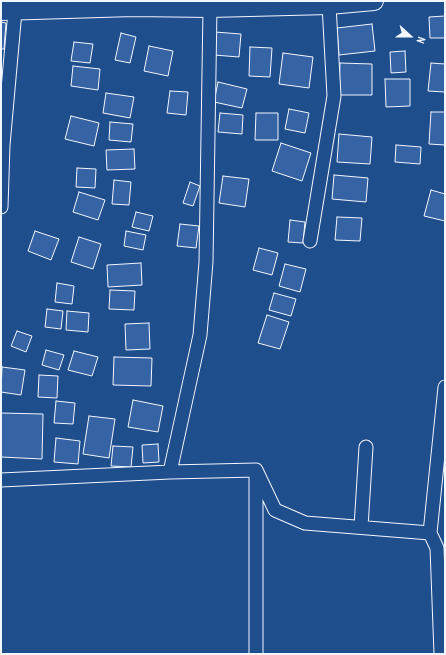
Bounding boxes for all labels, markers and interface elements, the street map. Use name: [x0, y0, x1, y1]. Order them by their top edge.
north arrow: [390, 16, 430, 56]
text: N: [414, 35, 429, 46]

